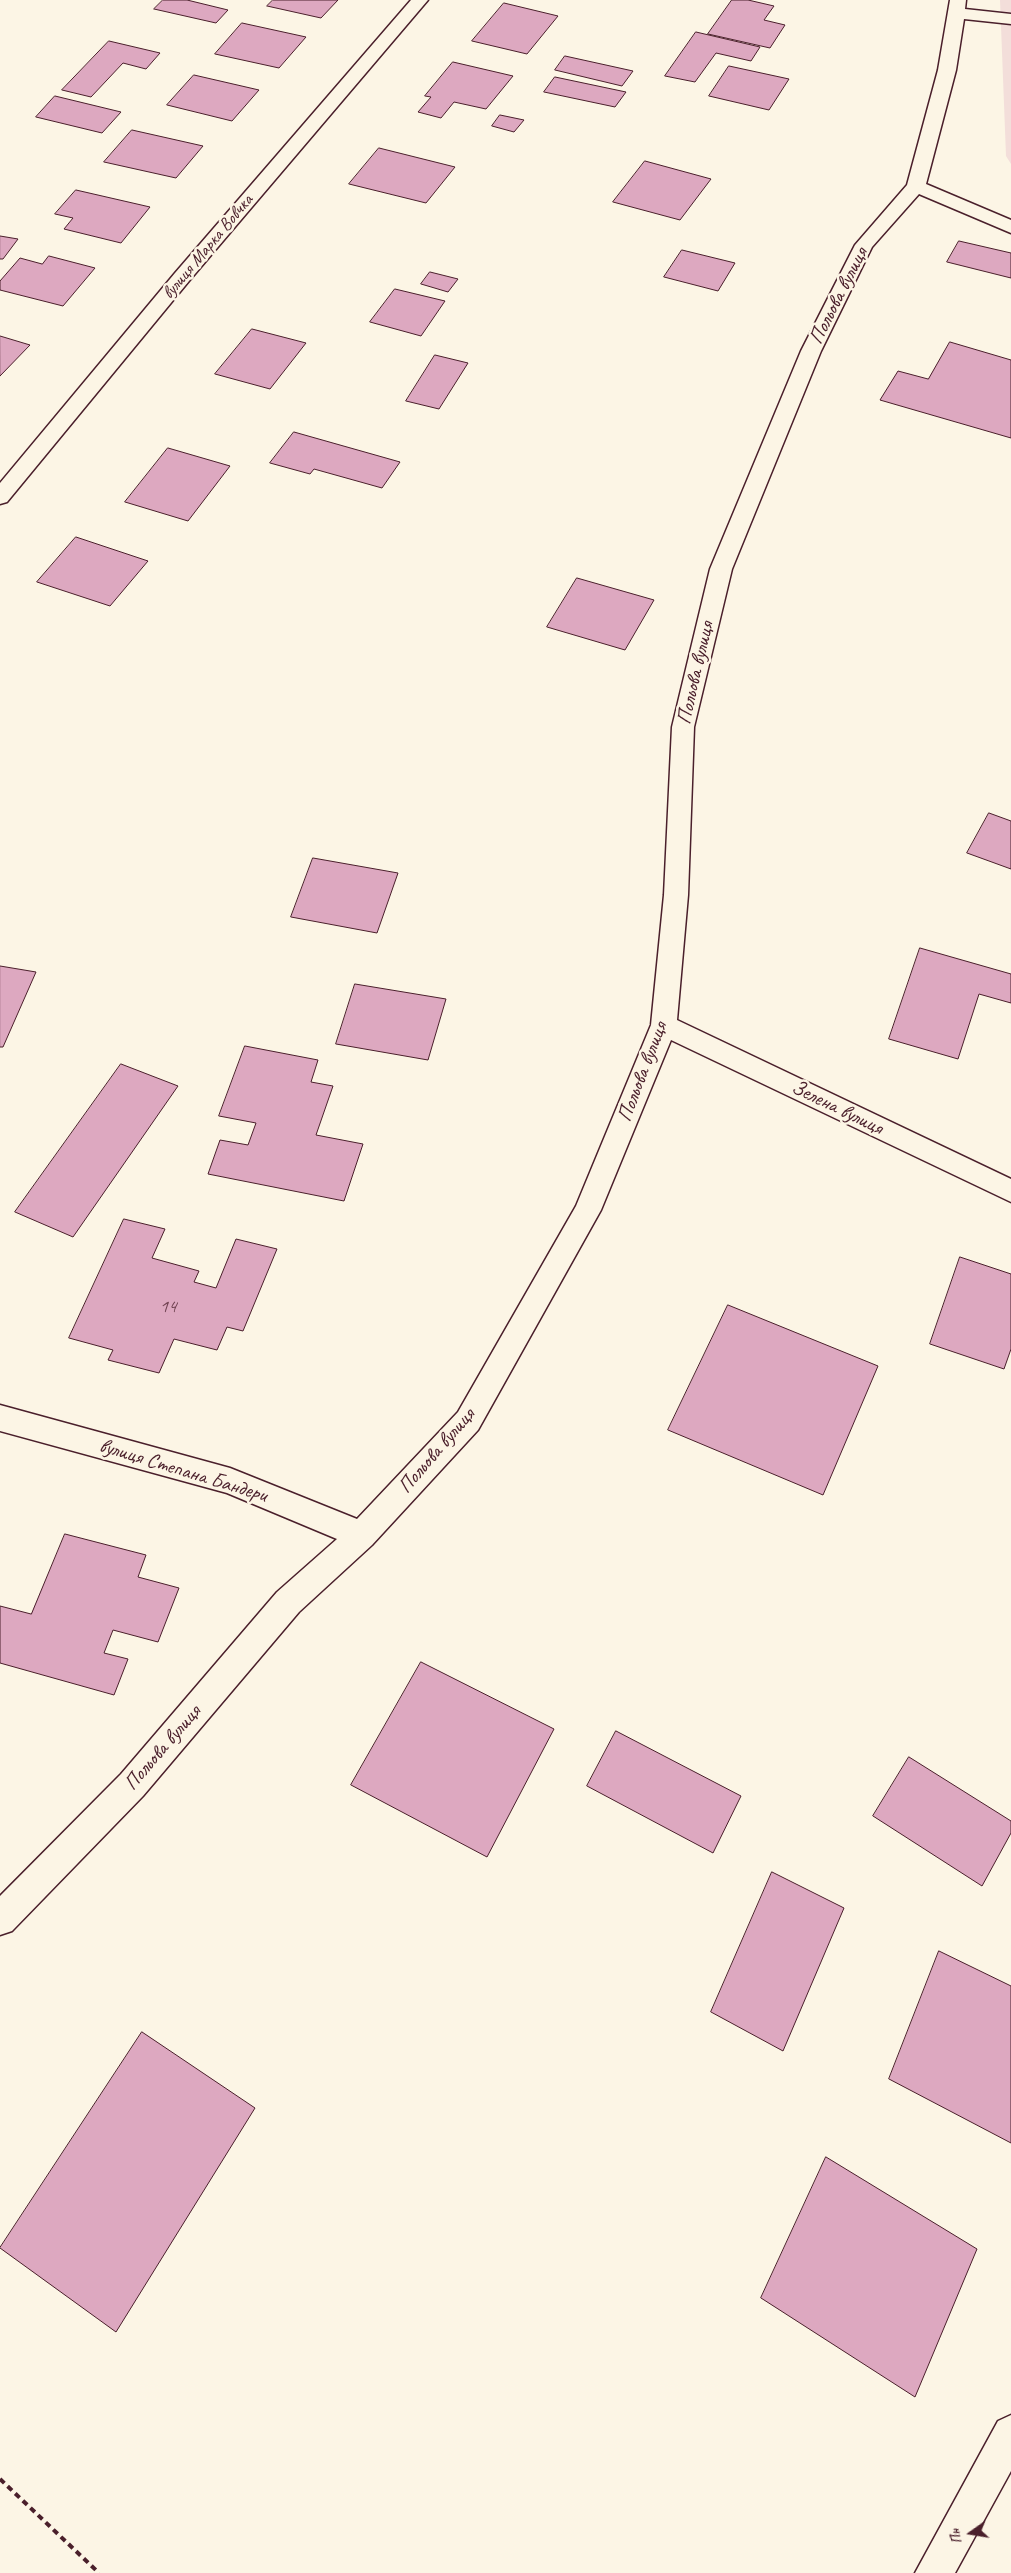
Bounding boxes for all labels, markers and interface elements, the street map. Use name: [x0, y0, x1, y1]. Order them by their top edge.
street label: вулиця Марка Вовчка: [158, 190, 258, 304]
street label: Польова вулиця: [804, 244, 874, 348]
street label: Польова вулиця: [672, 619, 720, 727]
street label: Польова вулиця: [612, 1019, 674, 1125]
street label: Зелена вулиця: [787, 1075, 887, 1141]
house number: 14: [159, 1296, 177, 1318]
street label: Польова вулиця: [393, 1403, 481, 1499]
street label: вулиця Степана Бандери: [96, 1433, 270, 1509]
street label: Польова вулиця: [119, 1700, 207, 1796]
north arrow: [946, 2508, 996, 2558]
text: Пн: [946, 2527, 966, 2546]

